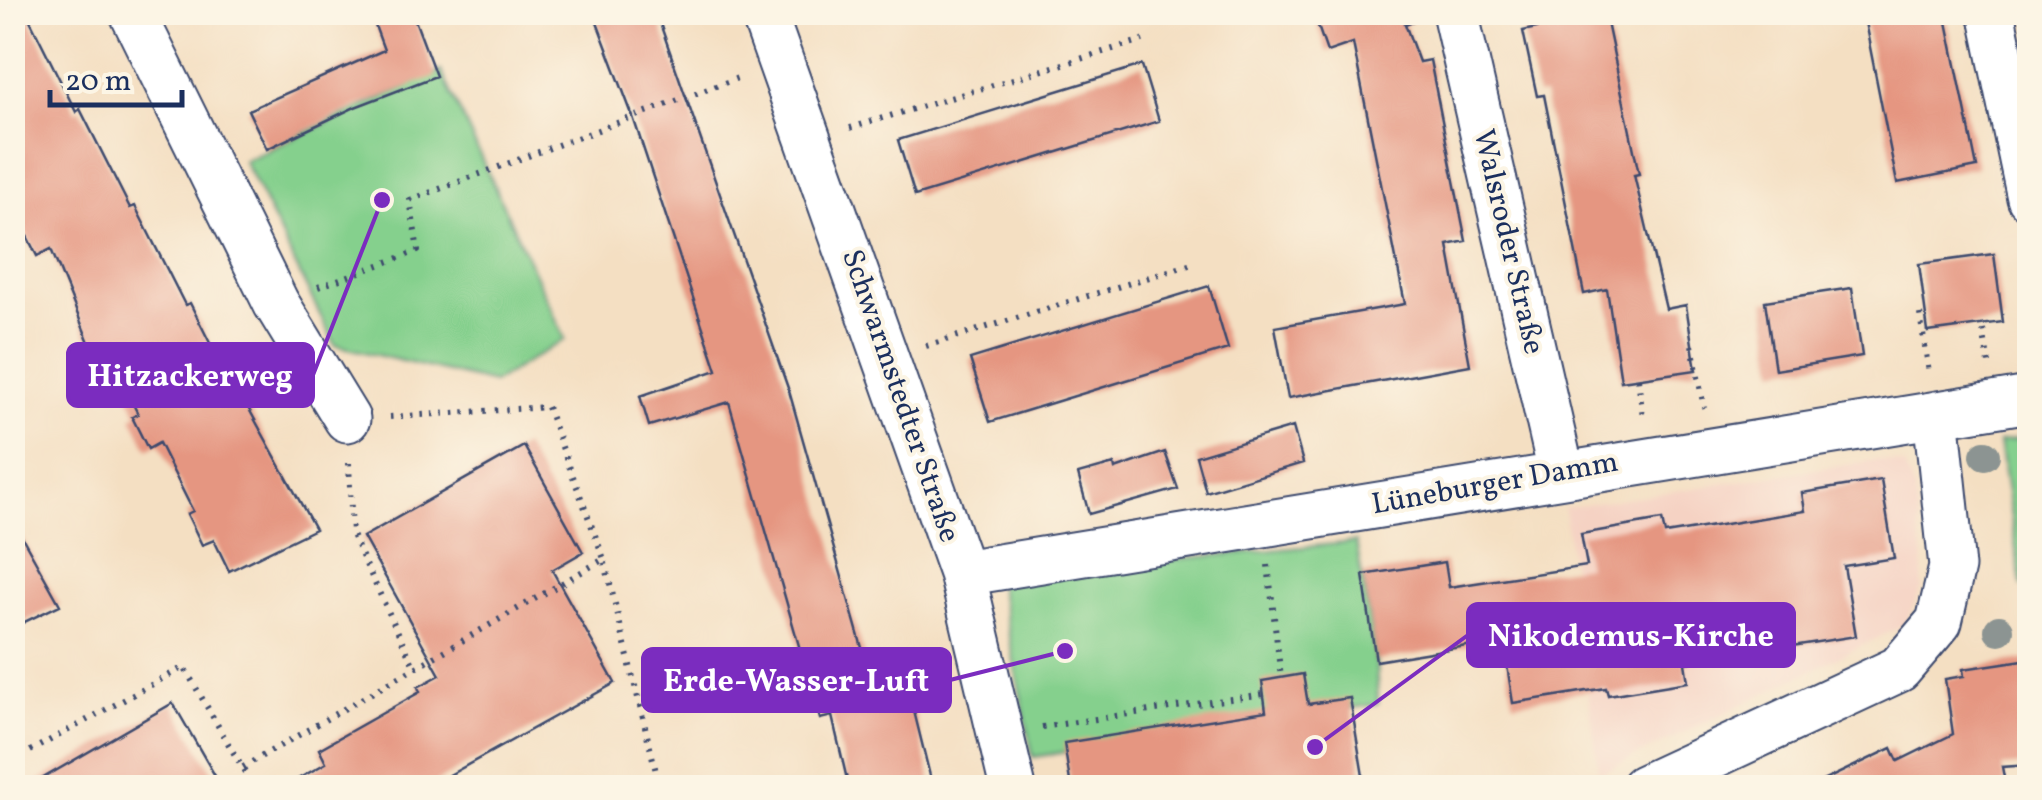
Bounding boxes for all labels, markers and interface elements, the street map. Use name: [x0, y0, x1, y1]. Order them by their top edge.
scale bar: [50, 45, 182, 107]
text: 20 m: [65, 61, 131, 103]
street label: Walsroder Straße: [1462, 125, 1554, 359]
street label: Schwarmstedter Straße: [830, 244, 970, 548]
callout: Hitzackerweg: [68, 344, 313, 406]
text: Hitzackerweg: [87, 356, 293, 400]
street label: Lüneburger Damm: [1368, 442, 1622, 526]
callout: Nikodemus-Kirche: [1468, 604, 1794, 666]
text: Nikodemus-Kirche: [1488, 616, 1774, 660]
callout: Erde-Wasser-Luft: [643, 649, 950, 711]
text: Erde-Wasser-Luft: [663, 661, 929, 705]

